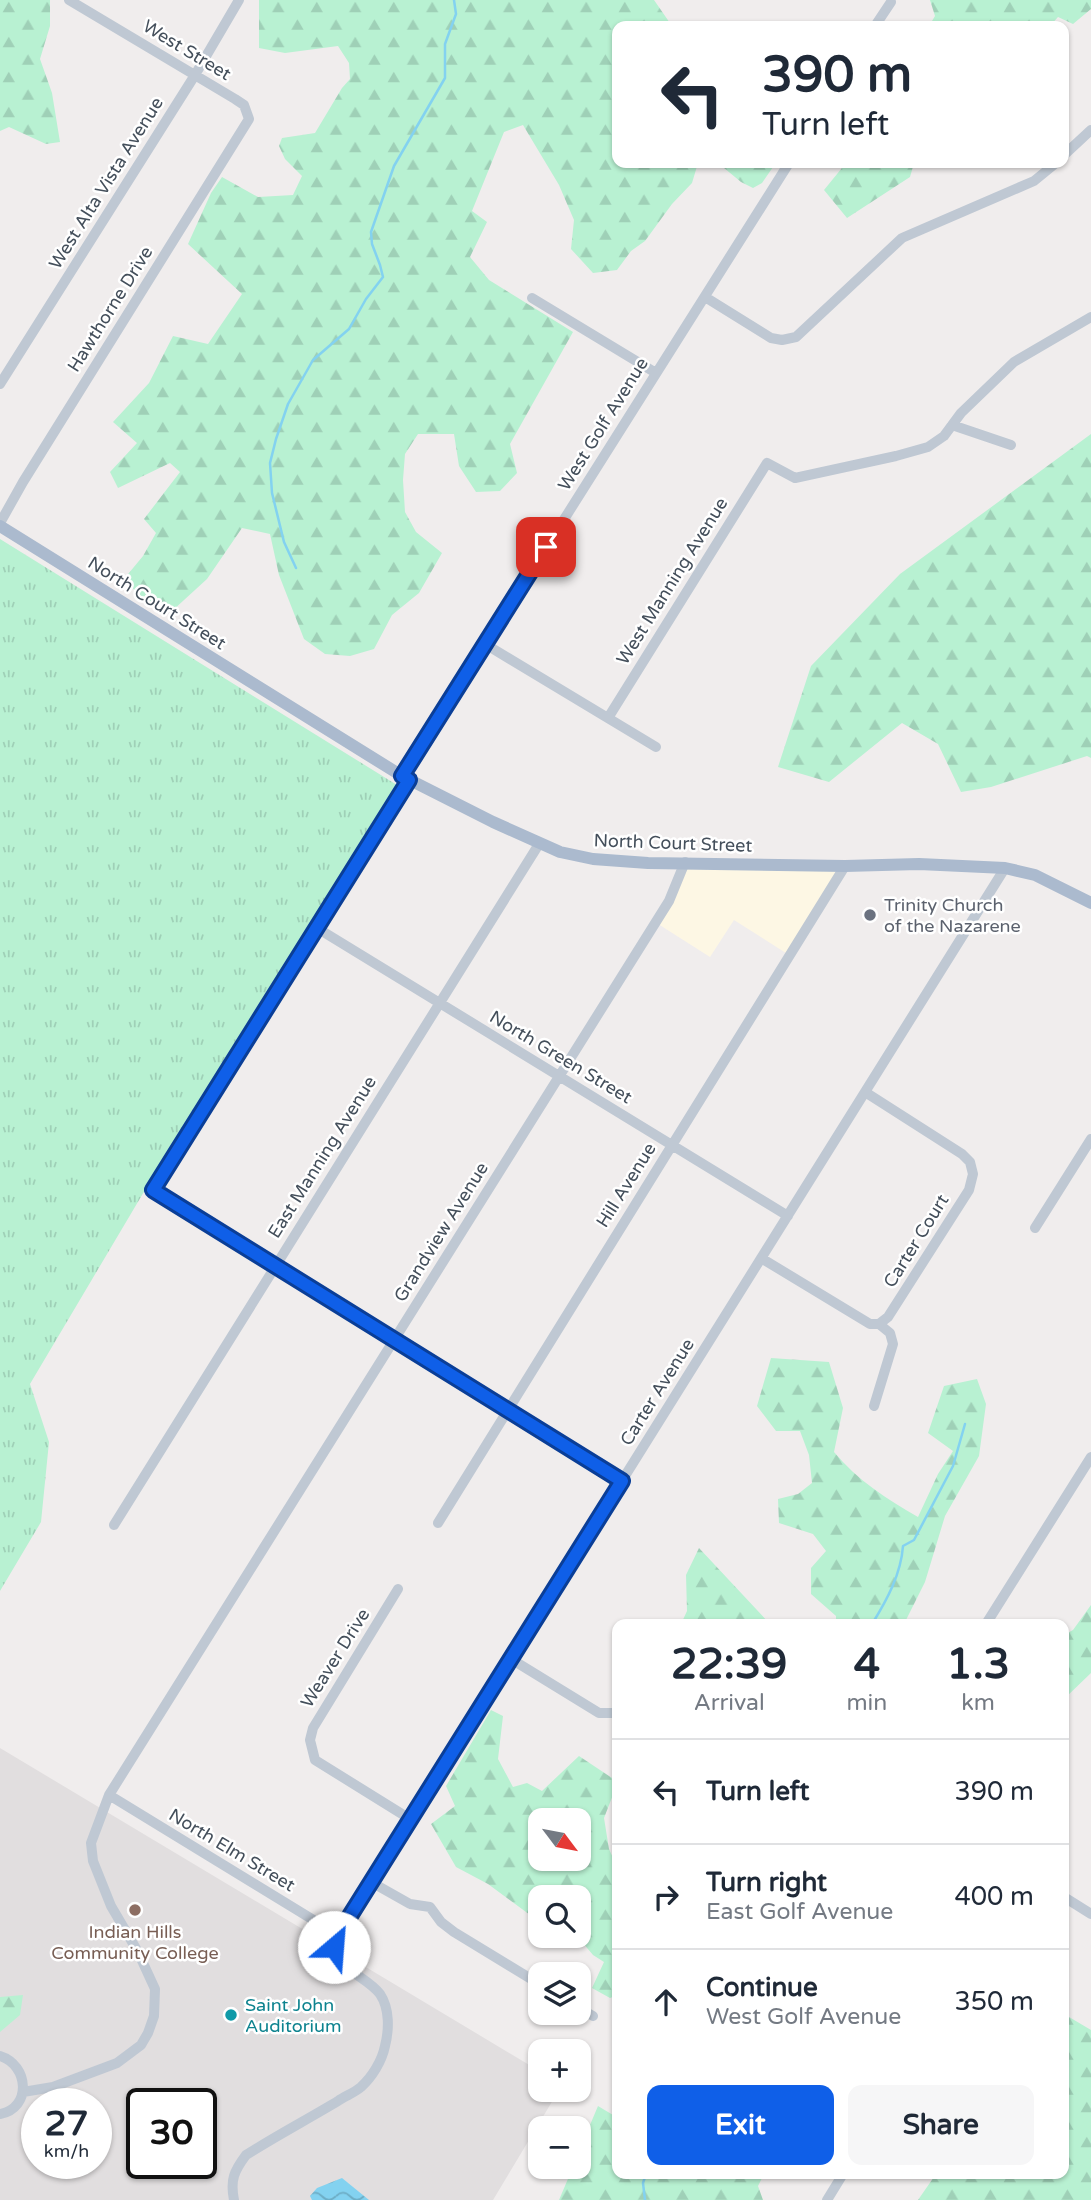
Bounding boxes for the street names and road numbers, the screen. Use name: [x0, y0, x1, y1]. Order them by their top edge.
street label: West Street: [139, 15, 235, 85]
street label: West Alta Vista Avenue: [44, 93, 168, 273]
street label: Hawthorne Drive: [63, 242, 157, 376]
street label: West Golf Avenue: [553, 353, 653, 495]
street label: West Manning Avenue: [612, 493, 732, 669]
street label: North Court Street: [84, 552, 230, 654]
street label: North Court Street: [593, 829, 753, 857]
street label: North Green Street: [486, 1006, 636, 1108]
street label: East Manning Avenue: [263, 1072, 381, 1242]
street label: Hill Avenue: [591, 1138, 661, 1232]
street label: Grandview Avenue: [389, 1158, 493, 1306]
street label: Carter Court: [879, 1190, 953, 1292]
street label: Carter Avenue: [615, 1334, 699, 1450]
street label: Weaver Drive: [296, 1604, 374, 1712]
street label: North Elm Street: [165, 1804, 299, 1896]

